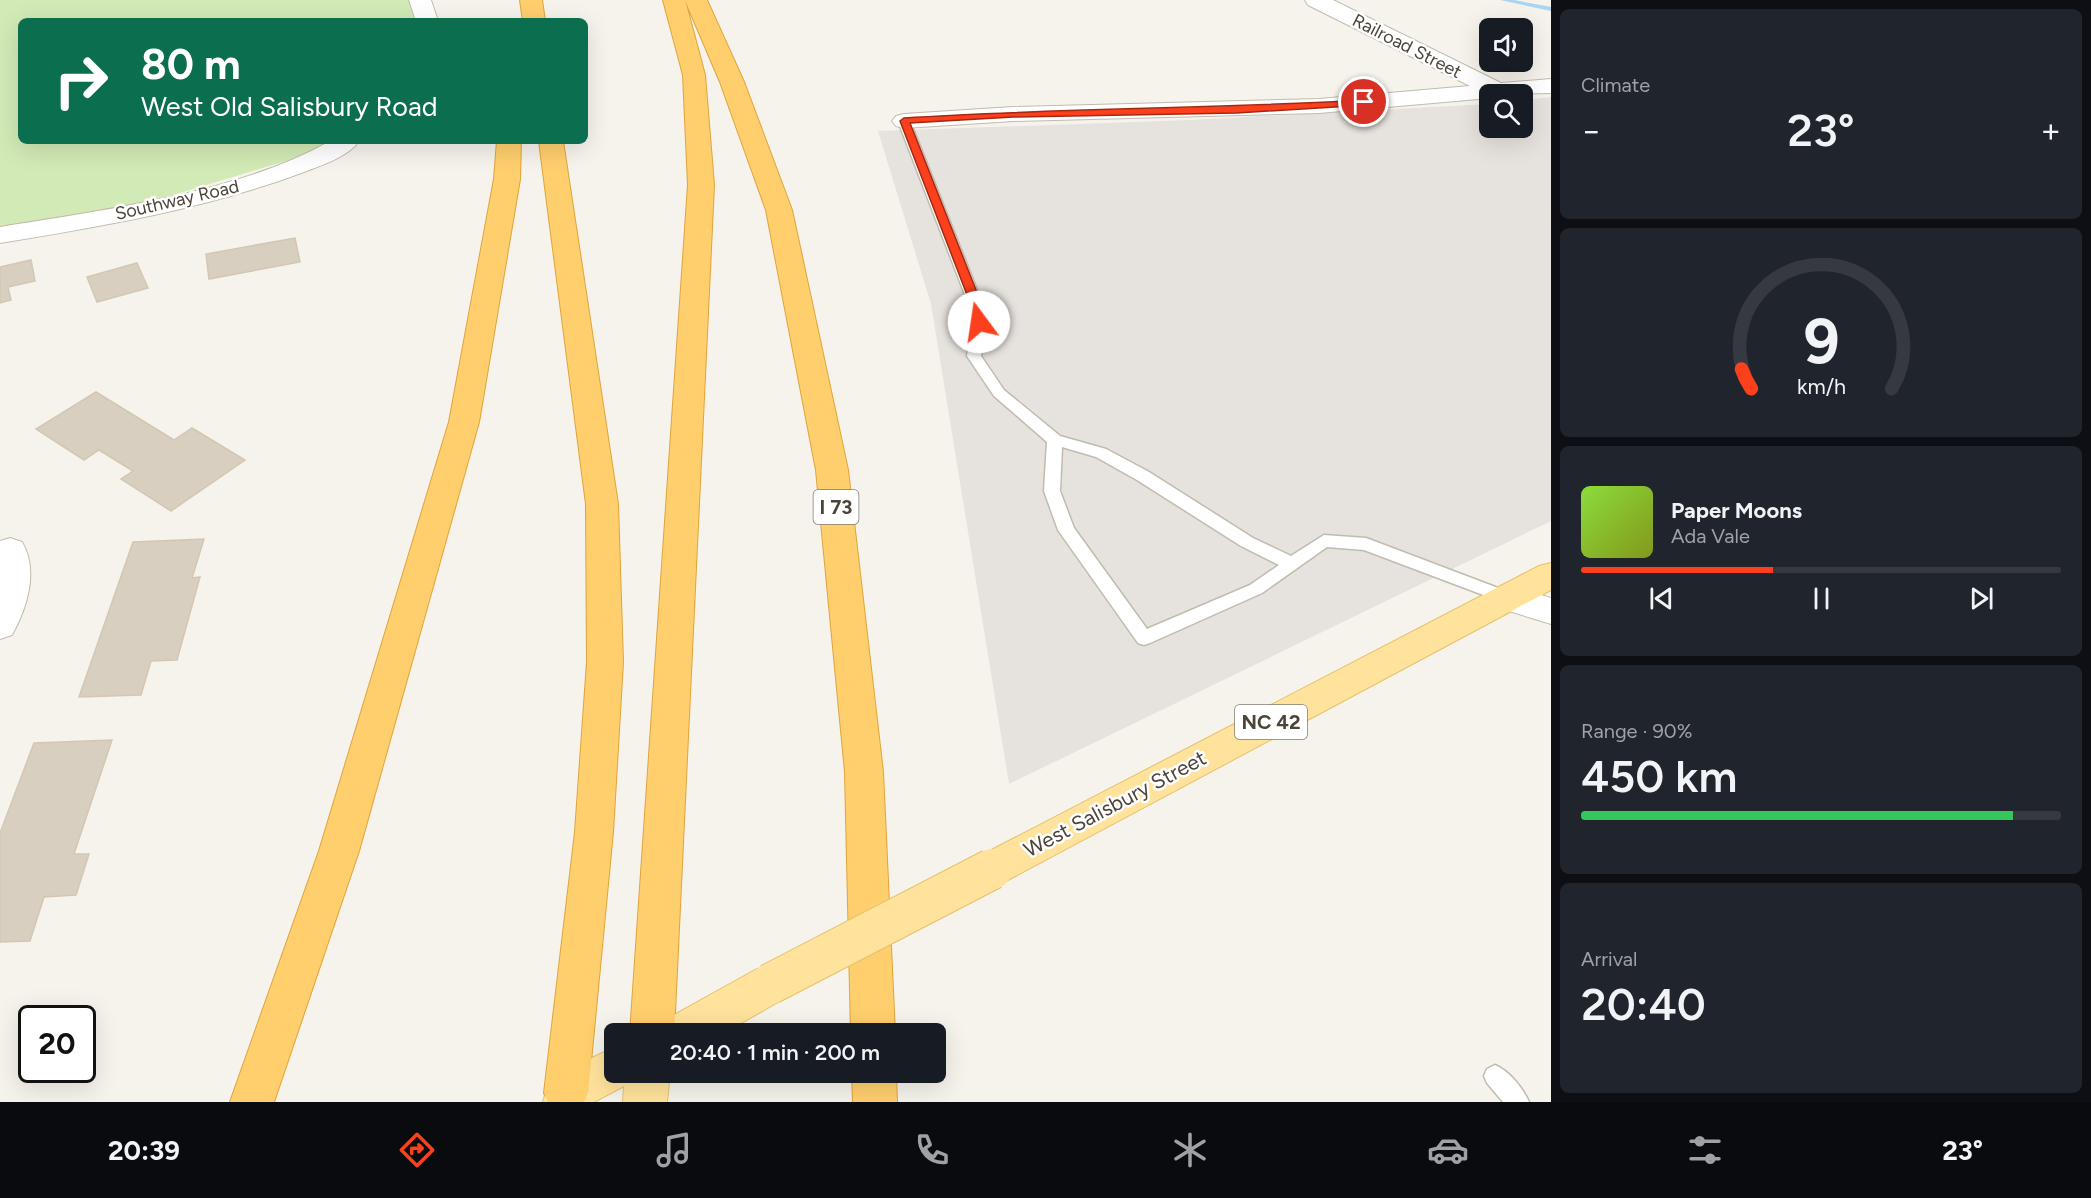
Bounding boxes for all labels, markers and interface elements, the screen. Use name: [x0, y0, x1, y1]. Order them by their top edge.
street label: Railroad Street: [1349, 9, 1465, 83]
map controls: [1479, 18, 1533, 138]
button: sound: [1479, 18, 1533, 72]
text: 80 m: [141, 39, 241, 90]
icon: right: [42, 42, 120, 120]
text: Climate: [1581, 73, 1650, 97]
pin: [1338, 76, 1389, 127]
button: search: [1479, 84, 1533, 138]
icon: arrive: [1347, 85, 1380, 118]
text: West Old Salisbury Road: [141, 90, 438, 123]
text: 23°: [1787, 103, 1855, 157]
text: −: [1581, 111, 1602, 150]
text: +: [2040, 111, 2061, 150]
street label: Southway Road: [113, 175, 241, 225]
position arrow: [947, 290, 1011, 354]
text: 9: [1803, 305, 1839, 380]
text: km/h: [1797, 375, 1845, 400]
road number: I 73: [814, 490, 858, 524]
text: Paper Moons: [1671, 497, 1802, 524]
text: Ada Vale: [1671, 524, 1750, 548]
icon: previous: [1645, 582, 1678, 615]
icon: pause: [1805, 582, 1838, 615]
icon: next: [1965, 582, 1998, 615]
road number: NC 42: [1235, 705, 1307, 739]
text: Range · 90%: [1581, 719, 1692, 743]
street label: West Salisbury Street: [1019, 745, 1210, 862]
text: 450 km: [1581, 749, 1737, 803]
text: Arrival: [1581, 947, 1637, 971]
text: 20:40: [1581, 977, 1706, 1031]
speed limit sign: 20: [18, 1005, 96, 1083]
text: 20:40 · 1 min · 200 m: [670, 1039, 880, 1066]
icon: directions: [396, 1129, 438, 1171]
icon: music: [653, 1129, 695, 1171]
icon: phone: [911, 1129, 953, 1171]
icon: climate: [1169, 1129, 1211, 1171]
icon: car: [1427, 1129, 1469, 1171]
icon: filters: [1684, 1129, 1726, 1171]
text: 20:39: [108, 1134, 180, 1167]
text: 23°: [1942, 1134, 1983, 1167]

